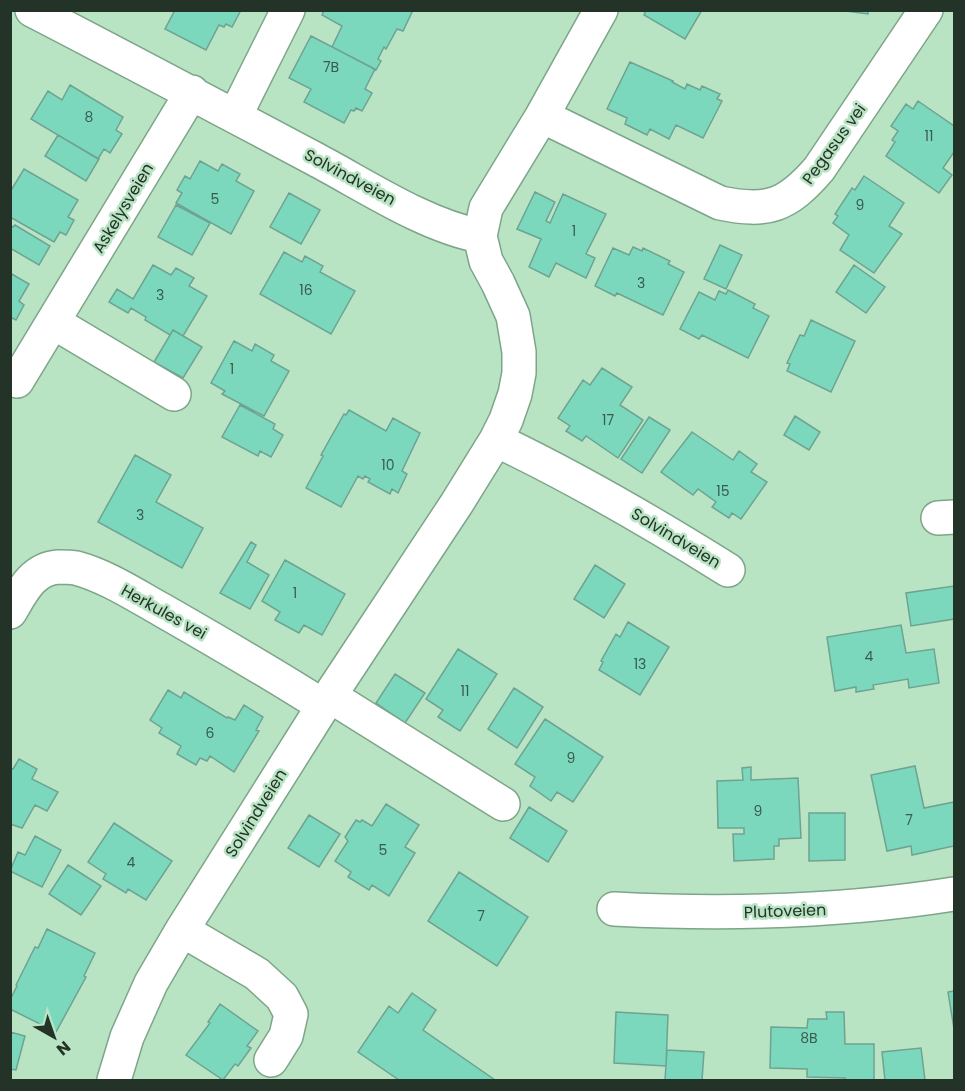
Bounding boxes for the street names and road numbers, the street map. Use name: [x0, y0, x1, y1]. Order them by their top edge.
street label: Pegasus vei: [797, 99, 871, 189]
street label: Solvindveien: [300, 143, 400, 211]
street label: Askelysveien: [87, 159, 159, 257]
street label: Solvindveien: [627, 502, 725, 574]
street label: Herkules vei: [117, 579, 211, 645]
street label: Solvindveien: [220, 764, 292, 862]
street label: Plutoveien: [743, 898, 827, 924]

